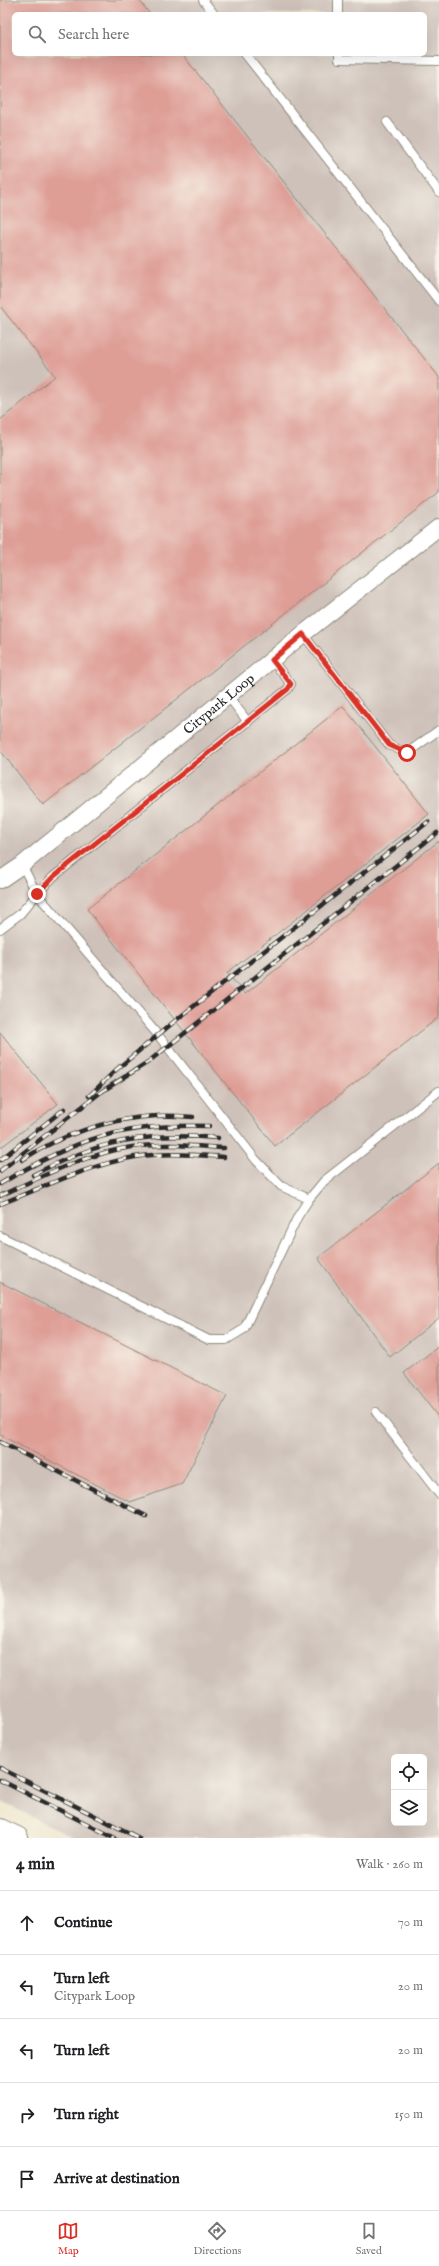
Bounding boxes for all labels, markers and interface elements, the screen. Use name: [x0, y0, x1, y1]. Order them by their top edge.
search box: [12, 12, 427, 56]
icon: search: [26, 23, 48, 45]
text: Search here: [58, 25, 129, 44]
street label: Citypark Loop: [180, 669, 259, 739]
route start: [398, 744, 416, 762]
route end: [28, 885, 46, 903]
map controls: [391, 1754, 427, 1826]
button: locate: [391, 1754, 427, 1790]
button: layers: [391, 1790, 427, 1826]
text: 4 min: [16, 1854, 55, 1875]
text: Walk · 260 m: [356, 1856, 423, 1873]
icon: ahead: [16, 1912, 38, 1934]
text: Continue: [54, 1913, 112, 1932]
text: 70 m: [398, 1914, 423, 1931]
text: Turn left: [54, 1969, 110, 1988]
icon: left: [16, 1976, 38, 1998]
text: 20 m: [398, 1978, 423, 1995]
text: Citypark Loop: [54, 1988, 135, 2005]
icon: left: [16, 2040, 38, 2062]
text: Turn left: [54, 2041, 110, 2060]
text: 20 m: [398, 2042, 423, 2059]
icon: right: [16, 2104, 38, 2126]
text: Turn right: [54, 2105, 119, 2124]
text: 150 m: [394, 2106, 423, 2123]
icon: arrive: [16, 2168, 38, 2190]
text: Arrive at destination: [54, 2169, 180, 2188]
tab: Map: [57, 2220, 79, 2258]
tab: Directions: [194, 2220, 241, 2258]
tab: Saved: [356, 2220, 382, 2258]

